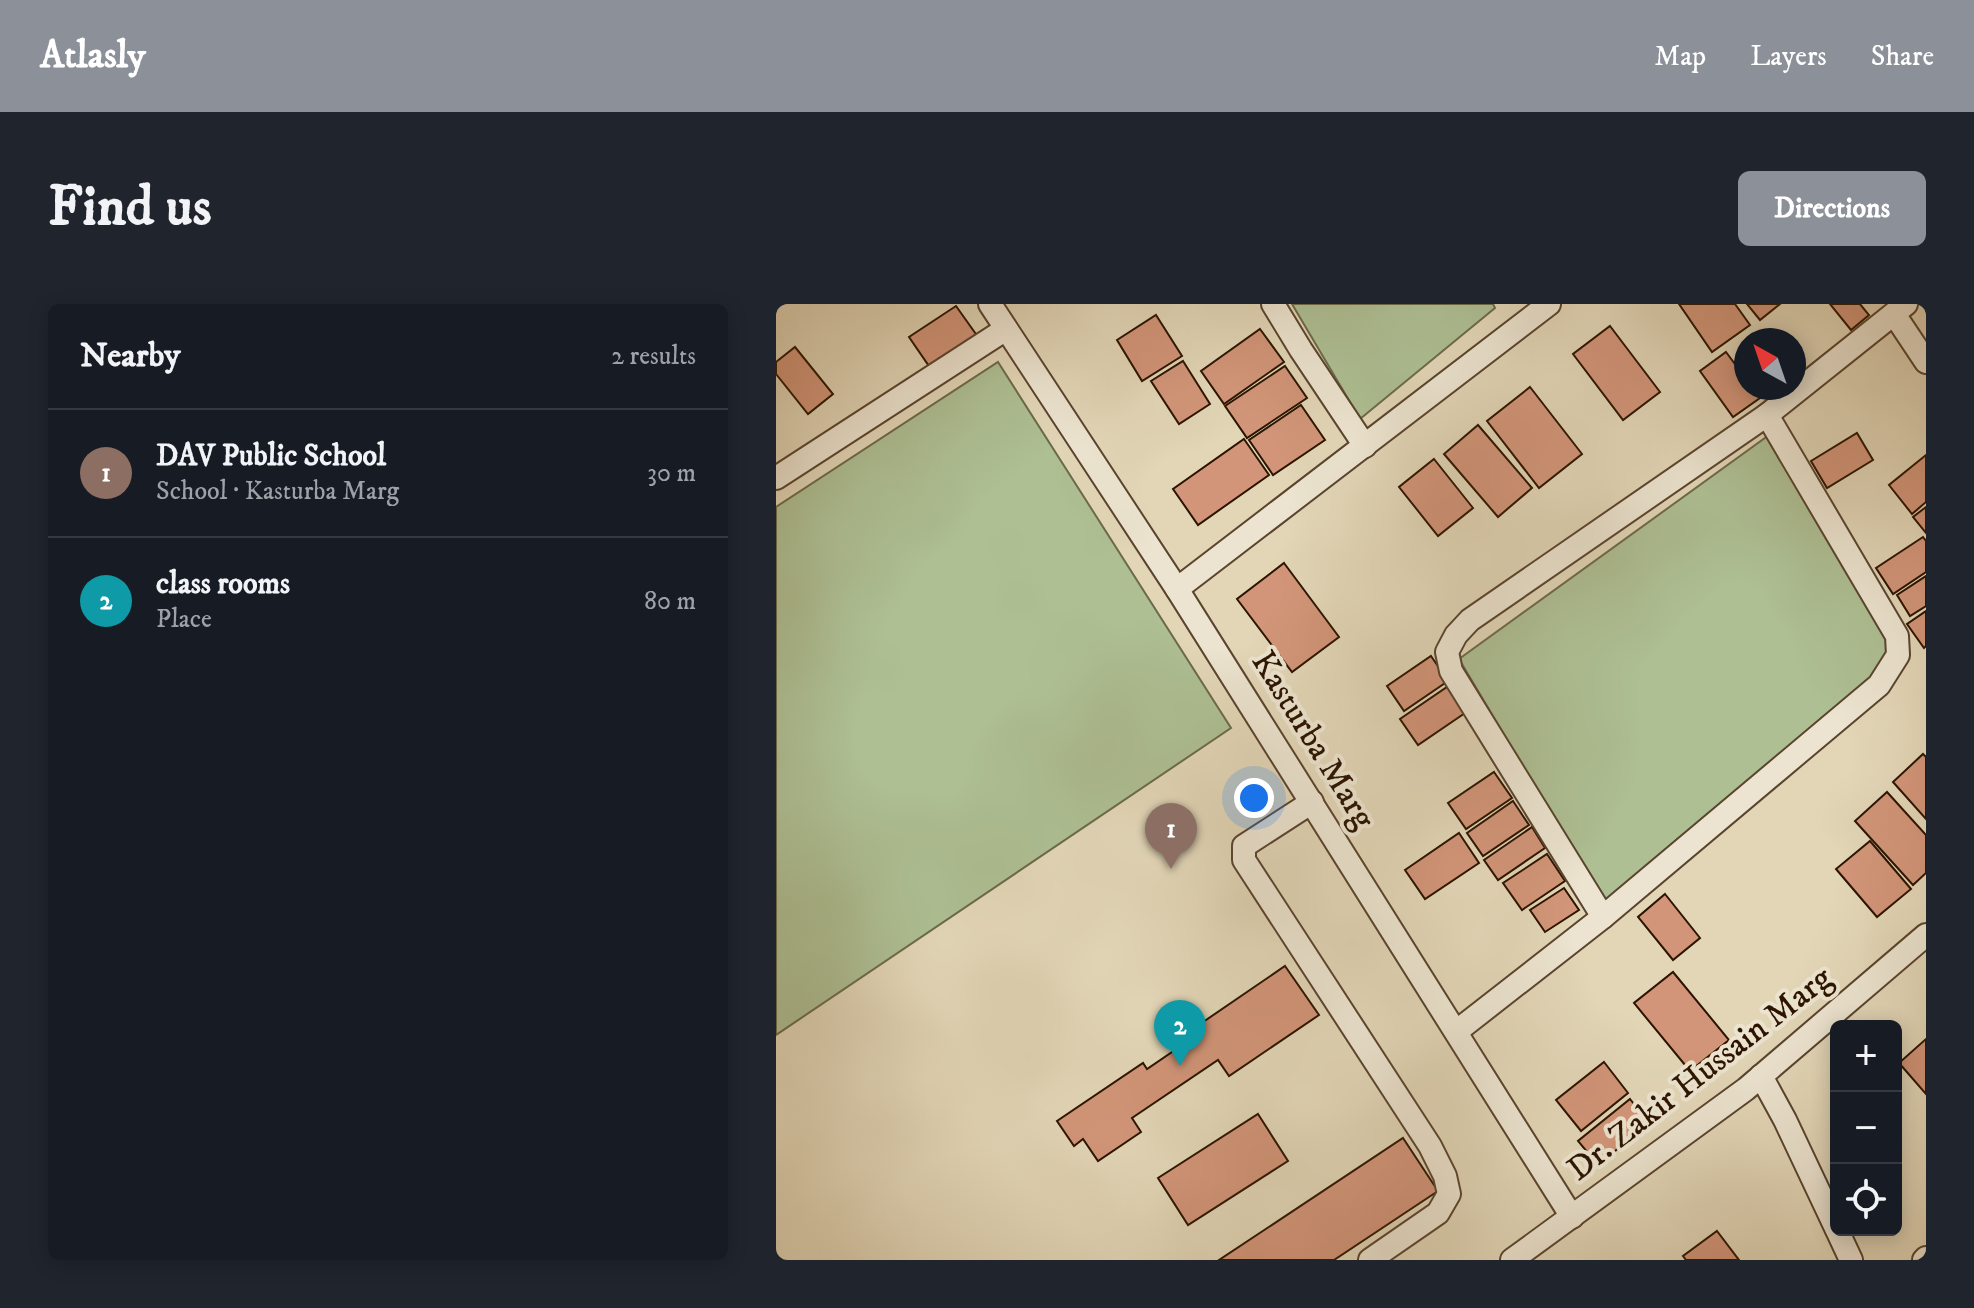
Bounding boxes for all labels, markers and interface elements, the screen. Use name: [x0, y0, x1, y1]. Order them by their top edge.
text: Atlasly: [40, 32, 146, 80]
text: Map: [1655, 39, 1706, 74]
text: Layers: [1750, 39, 1827, 74]
text: Share: [1871, 39, 1934, 74]
button: Directions: [1738, 171, 1926, 246]
text: Find us: [48, 173, 212, 243]
north arrow: [1734, 328, 1806, 400]
text: Nearby: [80, 335, 181, 377]
text: 2 results: [611, 340, 696, 373]
text: DAV Public School: [156, 438, 386, 475]
text: 1: [101, 457, 111, 490]
text: 30 m: [647, 457, 696, 490]
text: School · Kasturba Marg: [156, 475, 399, 508]
text: class rooms: [156, 566, 290, 603]
text: 2: [100, 585, 112, 618]
text: 80 m: [644, 585, 696, 618]
text: Place: [156, 603, 212, 636]
street label: Kasturba Marg: [1242, 643, 1385, 837]
your location: [1234, 778, 1274, 818]
pin: 1: [1145, 803, 1197, 869]
street label: Dr. Zakir Hussain Marg: [1559, 957, 1841, 1191]
pin: 2: [1154, 1000, 1206, 1066]
map controls: [1830, 1020, 1902, 1236]
button: +: [1830, 1020, 1902, 1092]
button: −: [1830, 1092, 1902, 1164]
button: locate: [1830, 1164, 1902, 1236]

